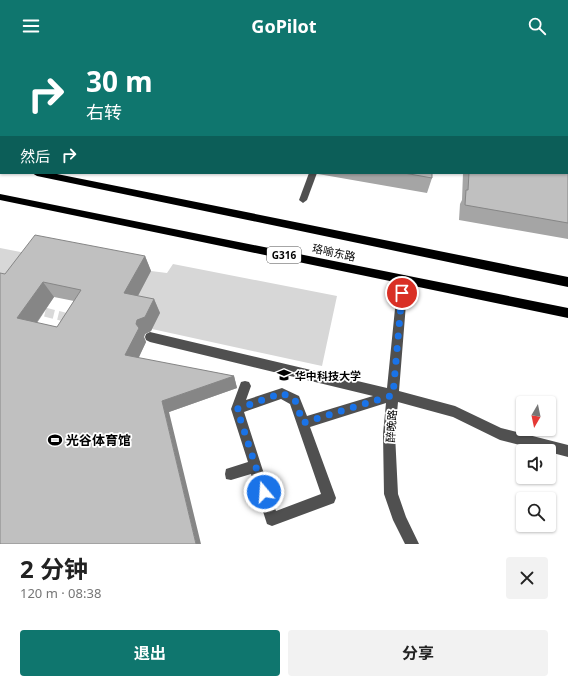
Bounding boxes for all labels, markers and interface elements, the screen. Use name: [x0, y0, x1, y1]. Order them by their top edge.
text: GoPilot: [251, 14, 317, 38]
icon: menu: [20, 15, 42, 37]
icon: search: [526, 15, 548, 37]
text: 30 m: [86, 62, 153, 100]
icon: right: [20, 68, 72, 120]
text: 右转: [86, 100, 122, 124]
icon: right: [58, 144, 80, 166]
text: 然后: [20, 146, 50, 166]
street label: 珞喻东路: [311, 240, 357, 264]
road number: G316: [267, 247, 301, 263]
pin: [385, 276, 419, 310]
icon: arrive: [391, 282, 413, 304]
school or university icon: 华中科技大学: [276, 367, 292, 383]
place label: 华中科技大学: [295, 368, 361, 383]
north arrow: [516, 396, 556, 436]
map controls: [516, 396, 556, 532]
street label: 醉晚路: [382, 409, 400, 443]
place label: 光谷体育馆: [66, 431, 131, 449]
sports icon: 光谷体育馆: [47, 432, 63, 448]
button: sound: [516, 444, 556, 484]
position arrow: [243, 471, 285, 513]
button: search: [516, 492, 556, 532]
text: 2 分钟: [20, 552, 88, 585]
button: close: [506, 557, 548, 599]
text: 120 m · 08:38: [20, 584, 101, 602]
button: 退出: [20, 630, 280, 676]
button: 分享: [288, 630, 548, 676]

